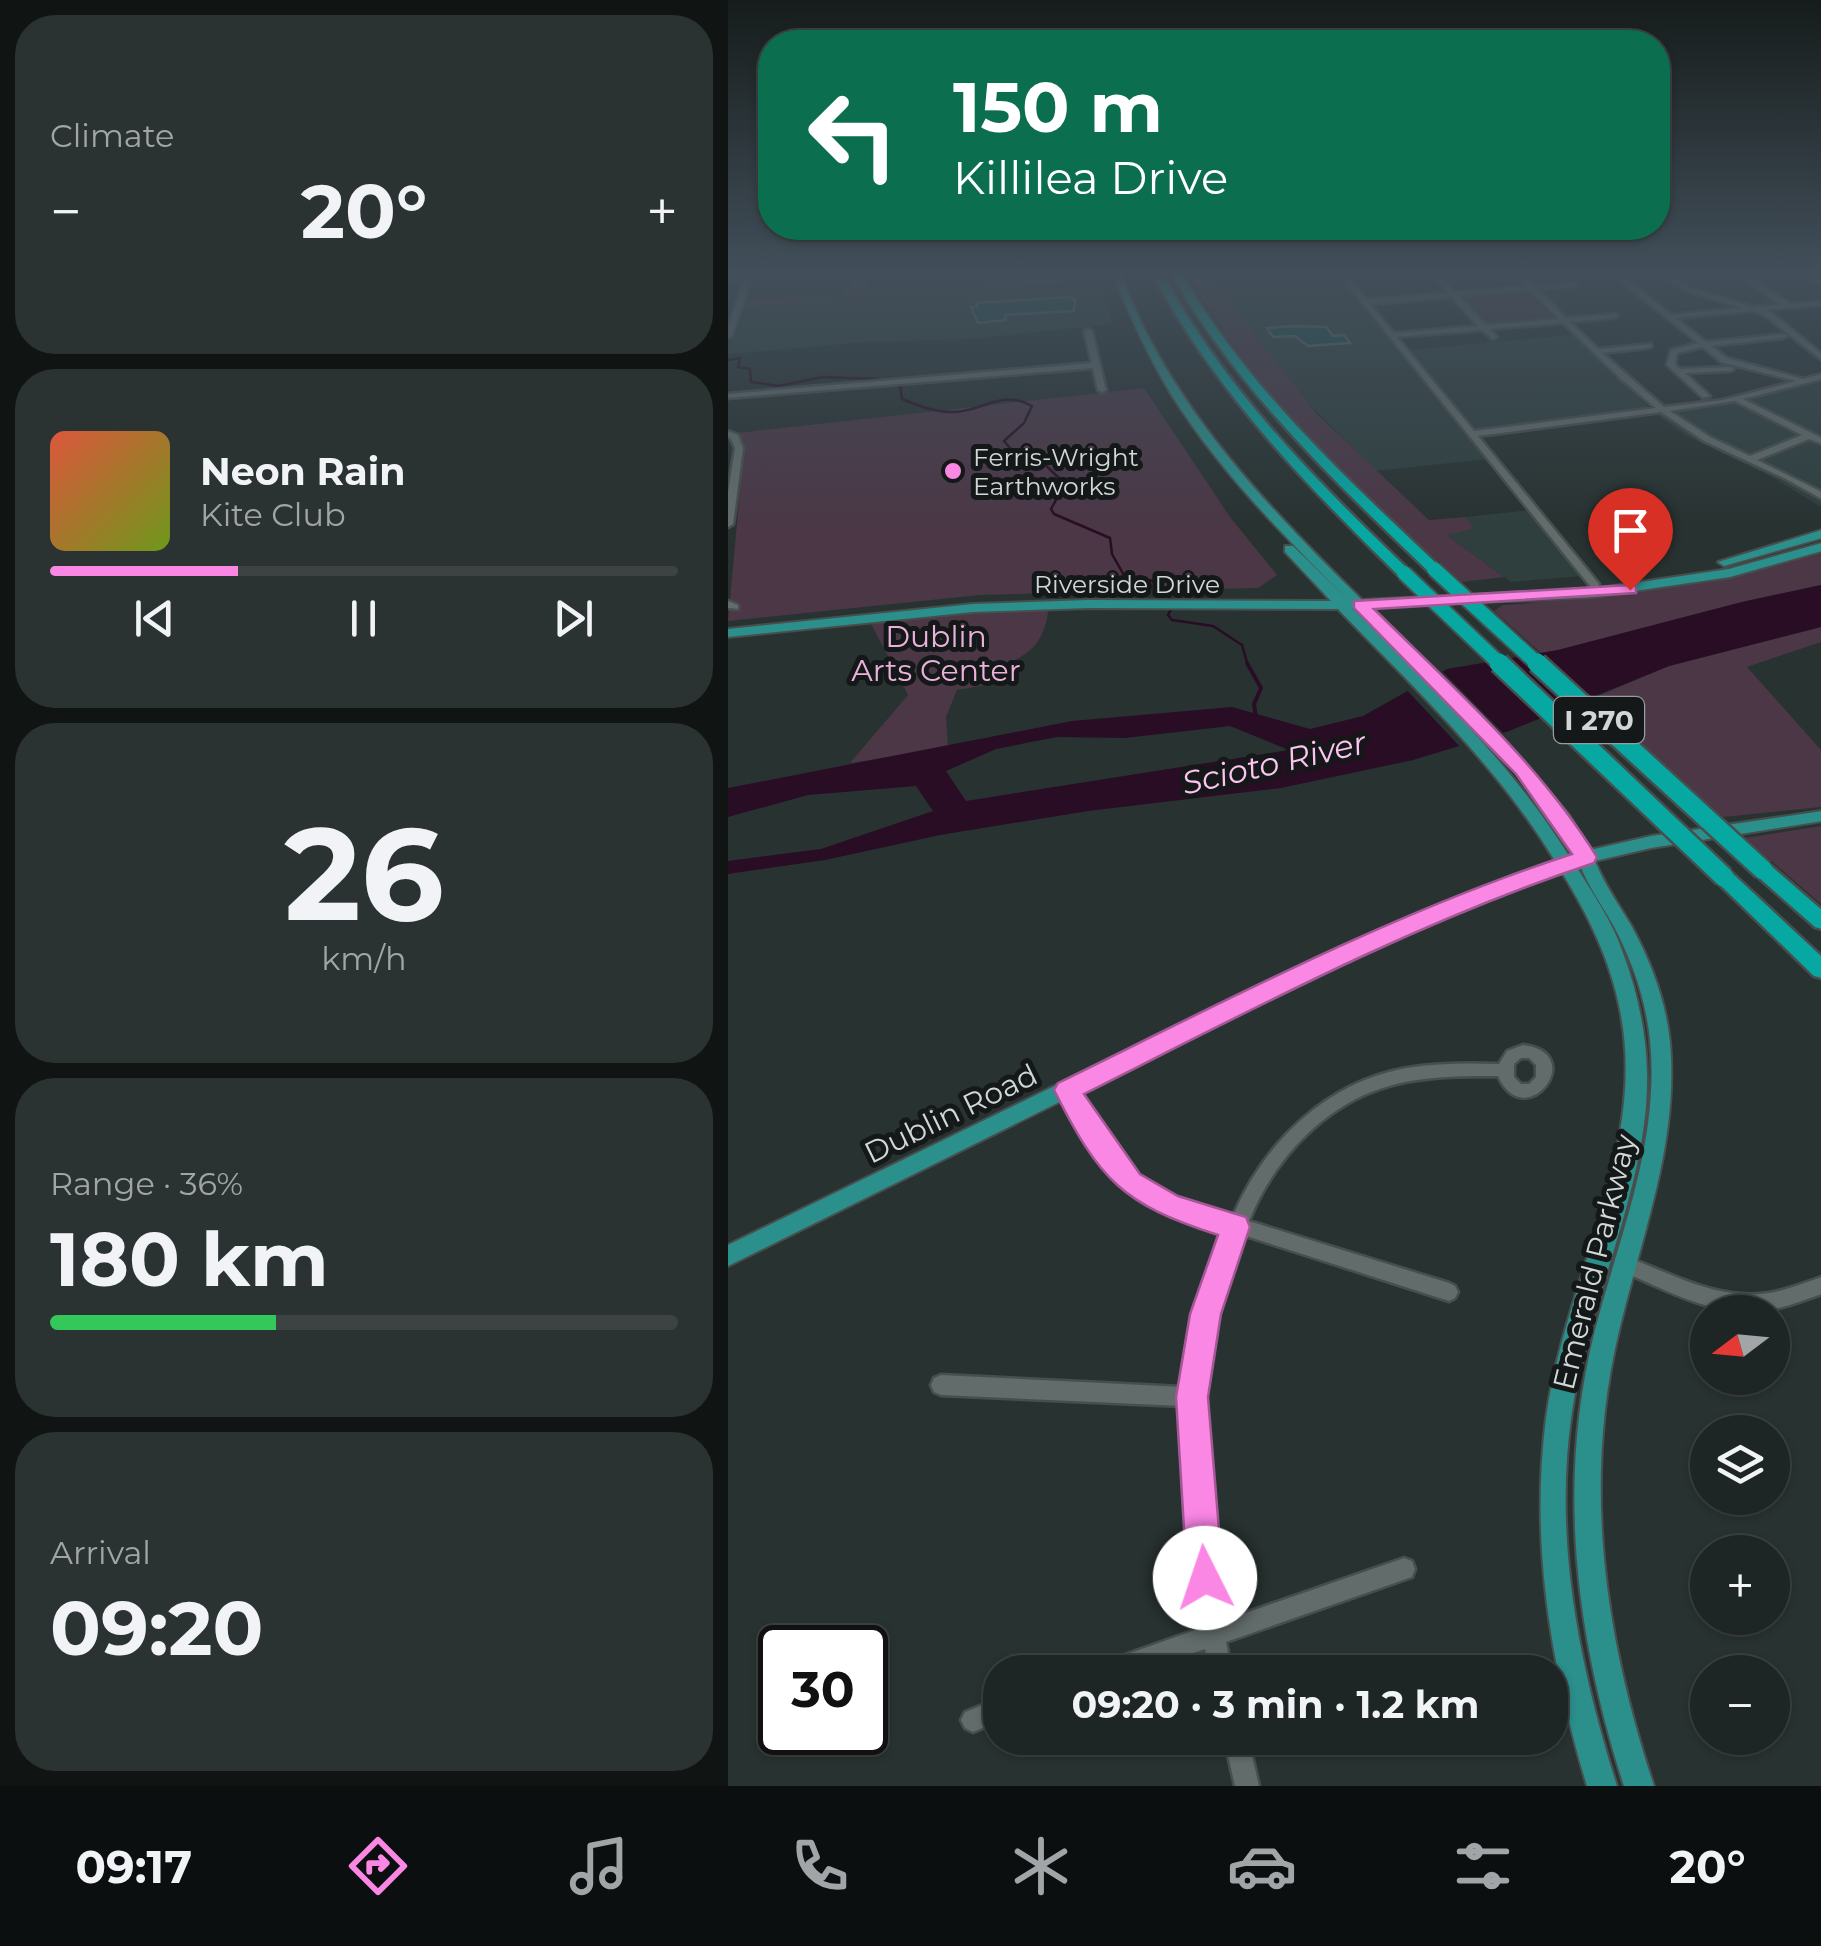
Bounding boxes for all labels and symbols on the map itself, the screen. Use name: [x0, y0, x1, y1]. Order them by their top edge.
place label: Ferris-Wright Earthworks: [973, 442, 1139, 501]
marker: Ferris-Wright Earthworks: [942, 460, 964, 482]
pin: [1588, 488, 1673, 591]
street label: Riverside Drive: [1034, 569, 1220, 599]
park label: Dublin Arts Center: [851, 618, 1021, 689]
road number: I 270: [1554, 697, 1644, 743]
water label: Scioto River: [1178, 722, 1371, 803]
street label: Dublin Road: [858, 1056, 1043, 1171]
street label: Emerald Parkway: [1545, 1130, 1644, 1393]
north arrow: [1690, 1295, 1790, 1395]
position arrow: [1153, 1526, 1257, 1630]
speed limit sign: 30: [758, 1625, 888, 1755]

